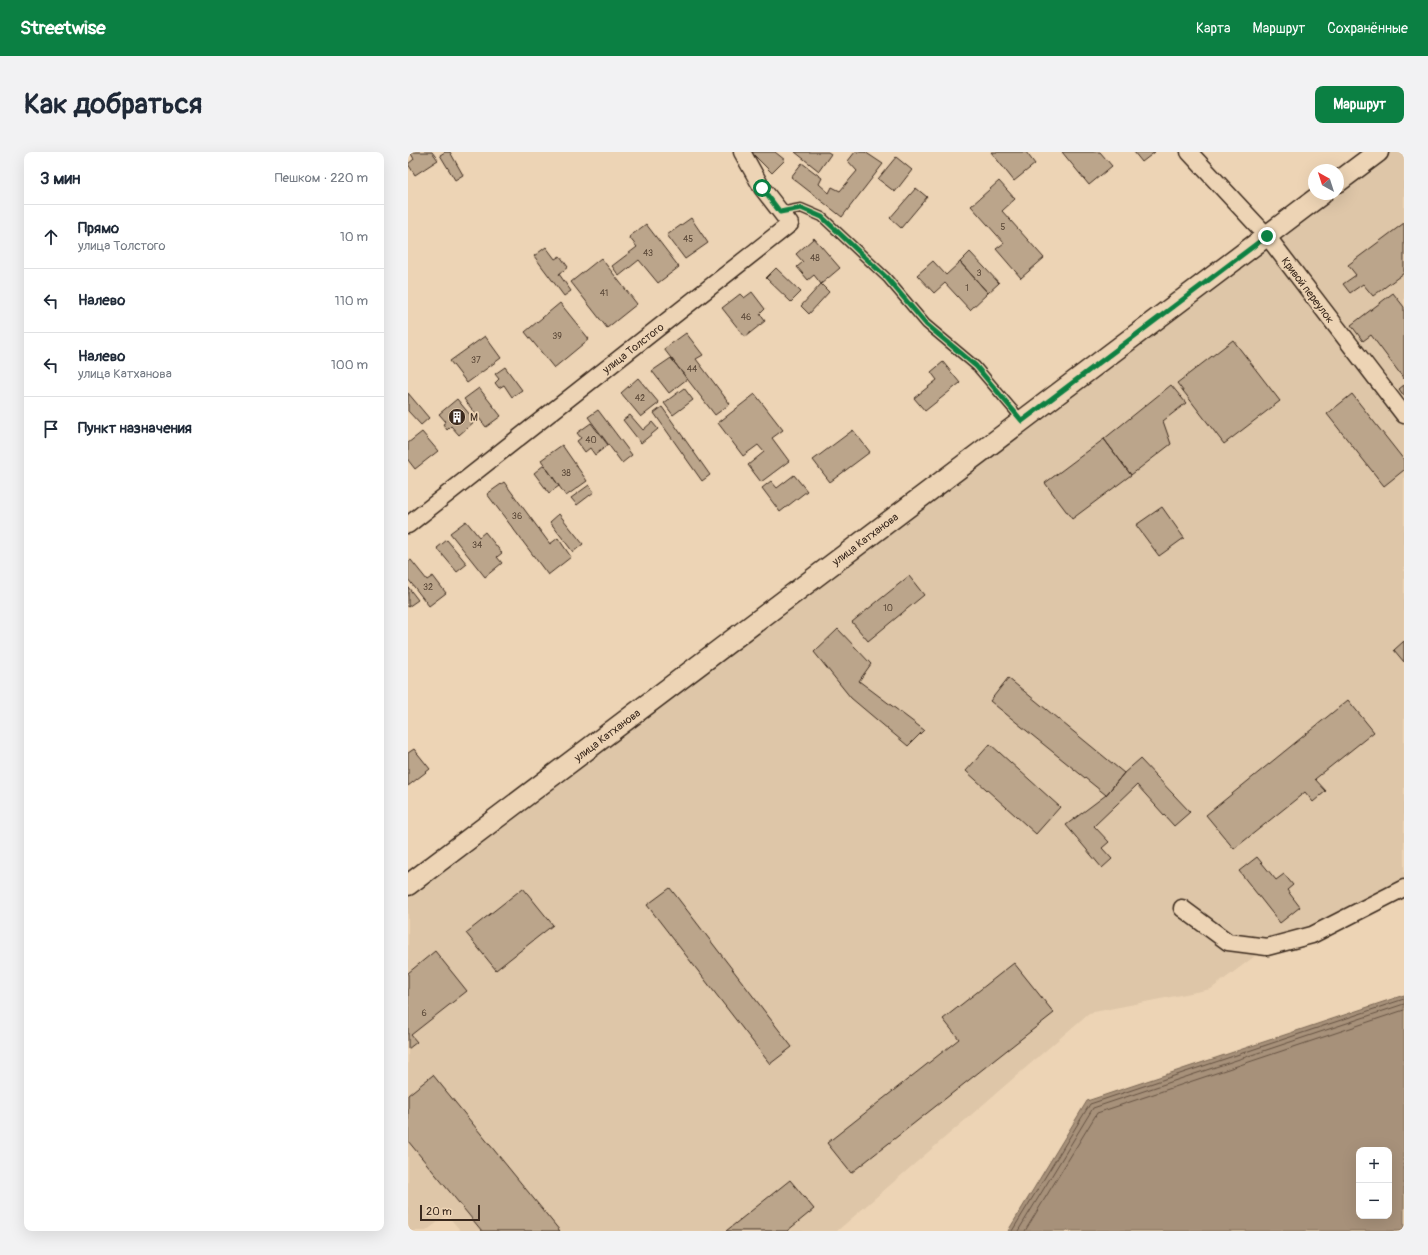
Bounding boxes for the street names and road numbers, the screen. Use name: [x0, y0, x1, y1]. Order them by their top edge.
street label: Кривой переулок: [1279, 255, 1337, 326]
street label: улица Толстого: [599, 320, 667, 377]
street label: улица Катханова: [829, 510, 901, 569]
street label: улица Катханова: [571, 706, 643, 765]

